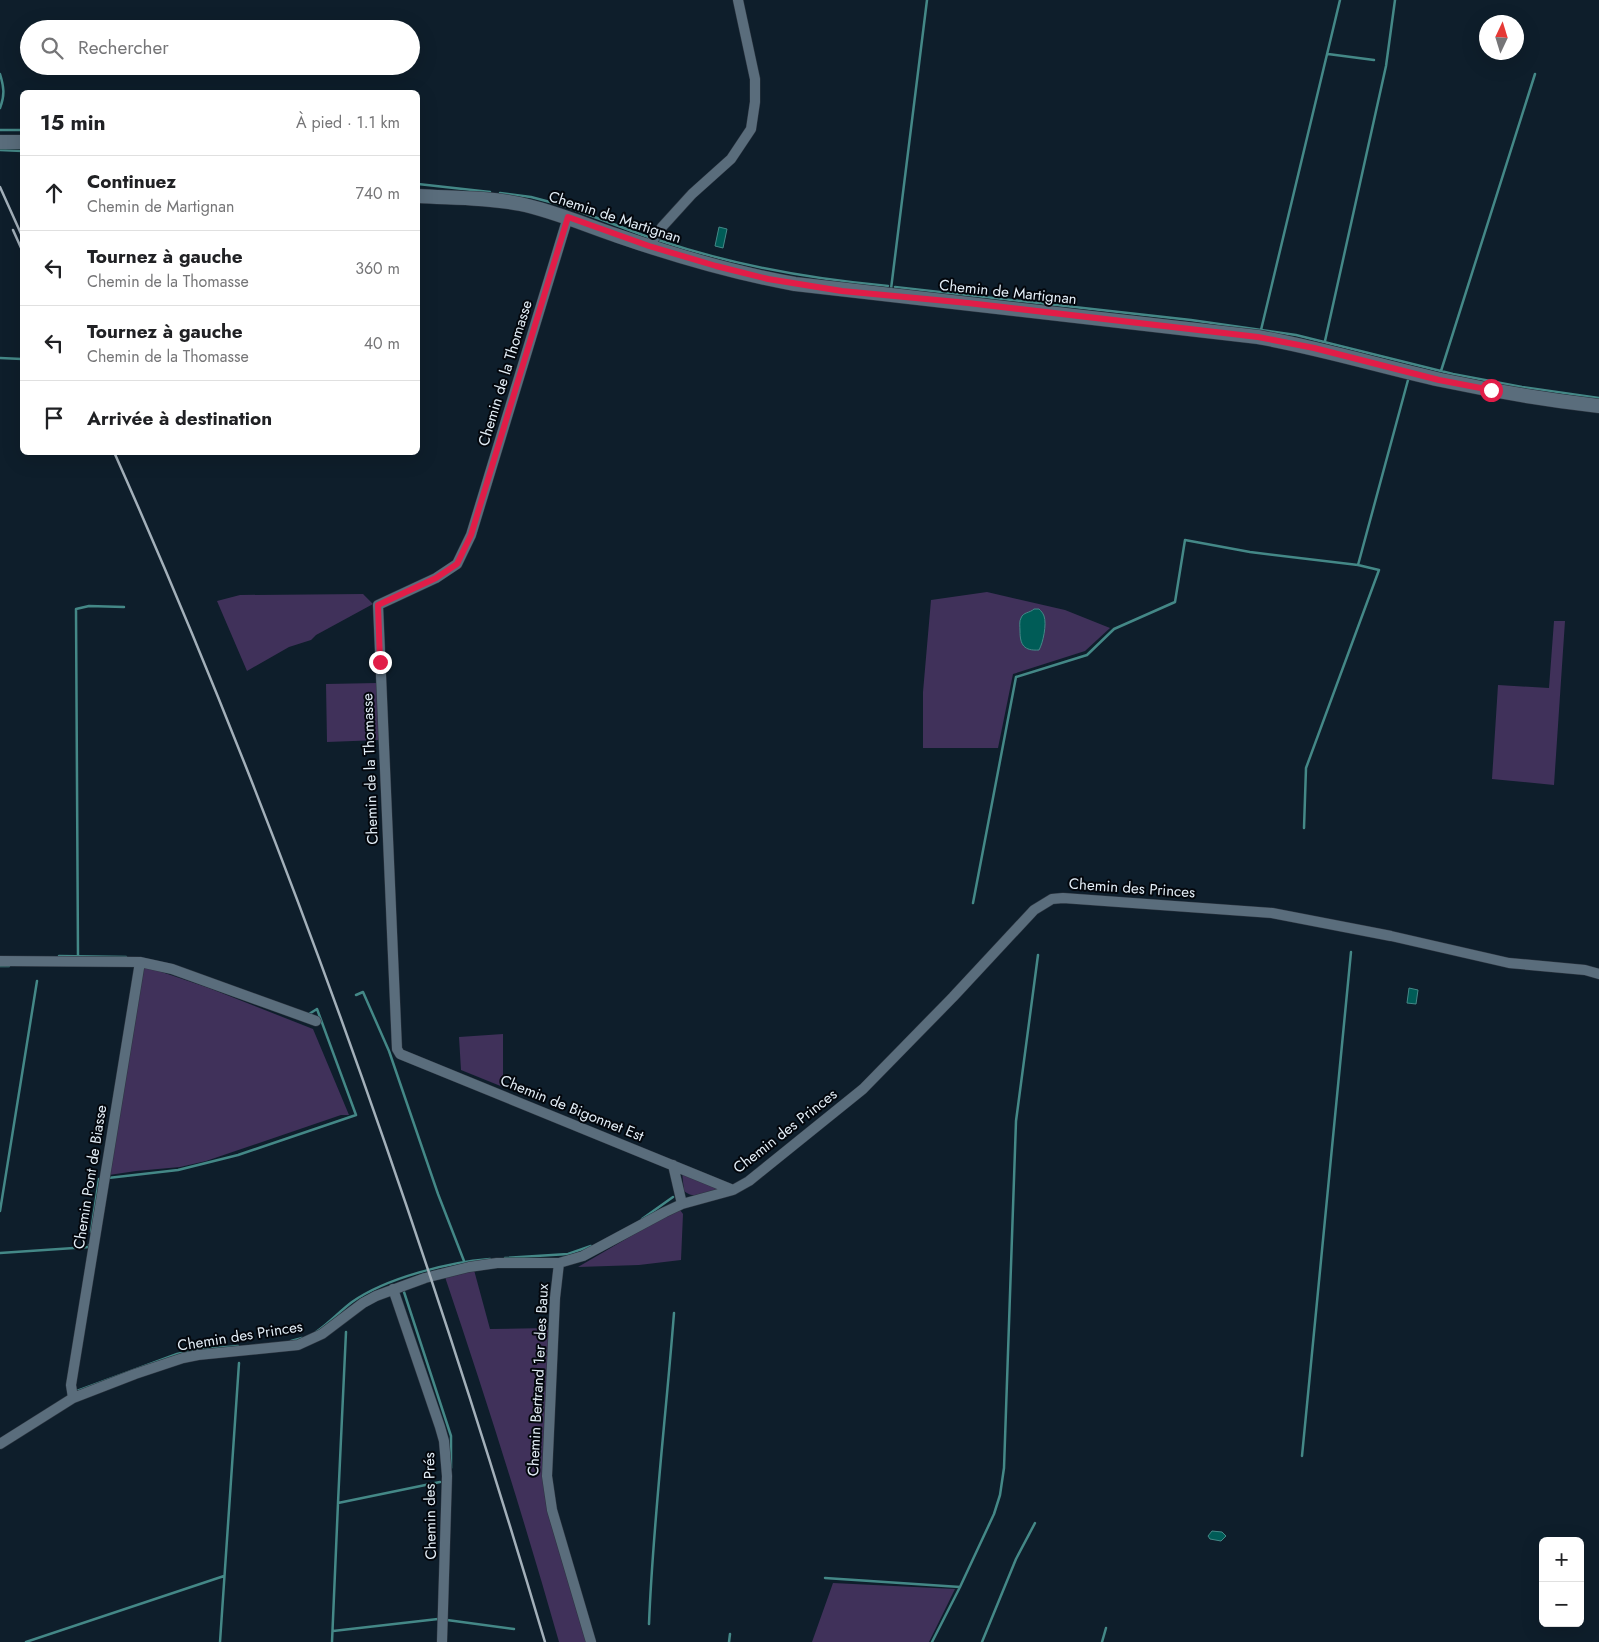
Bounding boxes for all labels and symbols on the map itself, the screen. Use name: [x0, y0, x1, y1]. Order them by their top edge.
north arrow: [1479, 15, 1524, 60]
street label: Chemin de Martignan: [546, 185, 684, 249]
street label: Chemin de Martignan: [938, 274, 1078, 310]
street label: Chemin de la Thomasse: [472, 297, 538, 449]
route start: [1480, 379, 1503, 402]
route end: [369, 651, 392, 674]
street label: Chemin de la Thomasse: [356, 693, 384, 845]
street label: Chemin des Princes: [1068, 873, 1196, 903]
street label: Chemin de Bigonnet Est: [497, 1069, 647, 1147]
street label: Chemin des Princes: [728, 1083, 842, 1179]
street label: Chemin Pont de Biasse: [68, 1103, 112, 1251]
street label: Chemin Bertrand 1er des Baux: [522, 1283, 554, 1477]
street label: Chemin des Princes: [176, 1315, 304, 1357]
street label: Chemin des Prés: [418, 1452, 442, 1560]

